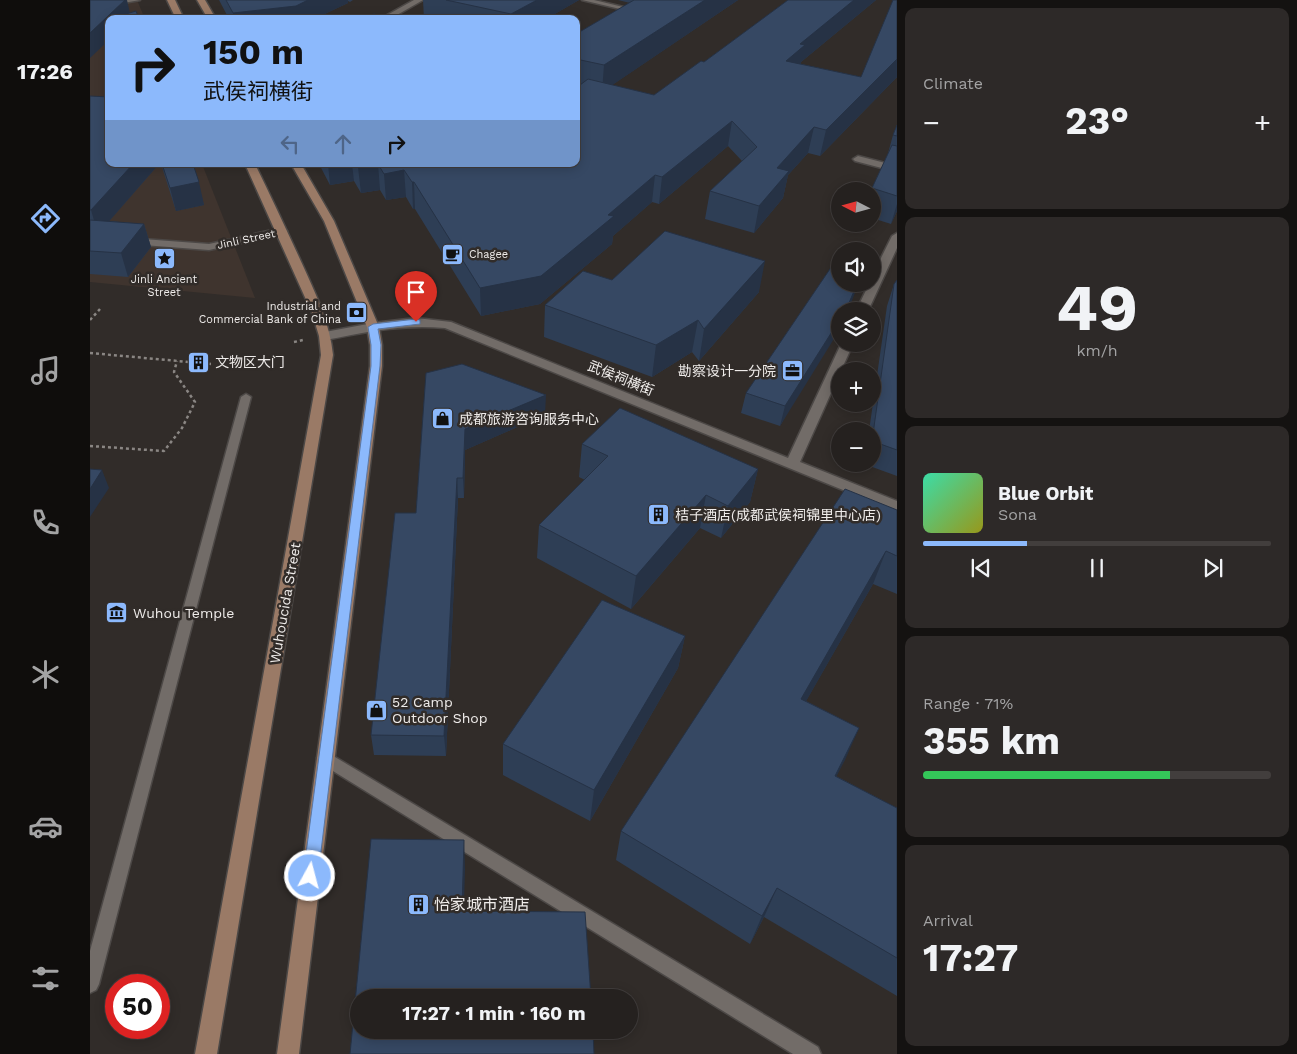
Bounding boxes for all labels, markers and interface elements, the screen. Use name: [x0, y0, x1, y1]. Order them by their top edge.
text: 150 m: [203, 31, 304, 73]
icon: right: [120, 35, 185, 100]
text: 17:26: [17, 59, 73, 84]
text: Climate: [923, 74, 983, 93]
text: 武侯祠横街: [203, 79, 313, 104]
text: 23°: [1065, 99, 1129, 143]
text: −: [923, 106, 940, 139]
text: +: [1254, 106, 1271, 139]
icon: left: [276, 130, 304, 158]
icon: ahead: [329, 130, 357, 158]
icon: right: [382, 130, 410, 158]
north arrow: [831, 182, 881, 232]
map controls: [831, 182, 881, 472]
icon: directions: [28, 201, 63, 236]
street label: Jinli Street: [216, 227, 277, 252]
cafe icon: Chagee: [441, 242, 465, 266]
button: sound: [831, 242, 881, 292]
place icon: Jinli Ancient Street: [152, 246, 176, 270]
place label: Chagee: [469, 248, 508, 261]
text: 49: [1056, 270, 1138, 346]
pin: [395, 271, 437, 322]
place label: Jinli Ancient Street: [131, 273, 198, 299]
icon: arrive: [402, 278, 430, 306]
place label: Industrial and Commercial Bank of China: [199, 300, 341, 326]
bank icon: Industrial and Commercial Bank of China: [345, 300, 369, 324]
button: layers: [831, 302, 881, 352]
text: km/h: [1076, 341, 1118, 360]
building icon: 文物区大门: [187, 350, 211, 374]
icon: music: [28, 353, 63, 388]
place label: 文物区大门: [215, 354, 285, 370]
street label: 武侯祠横街: [586, 357, 656, 399]
office icon: 勘察设计一分院: [780, 359, 804, 383]
button: +: [831, 362, 881, 412]
place label: 勘察设计一分院: [678, 363, 776, 379]
shop icon: 成都旅游咨询服务中心: [431, 407, 455, 431]
place label: 成都旅游咨询服务中心: [459, 411, 599, 427]
button: −: [831, 422, 881, 472]
text: Blue Orbit: [998, 482, 1093, 505]
building icon: 桔子酒店(成都武侯祠锦里中心店): [647, 503, 671, 527]
icon: phone: [28, 505, 63, 540]
text: Sona: [998, 505, 1037, 524]
place label: 桔子酒店(成都武侯祠锦里中心店): [675, 507, 881, 523]
street label: Wuhoucida Street: [266, 541, 304, 665]
icon: previous: [967, 554, 995, 582]
icon: pause: [1083, 554, 1111, 582]
icon: next: [1199, 554, 1227, 582]
museum icon: Wuhou Temple: [105, 601, 129, 625]
place label: Wuhou Temple: [133, 605, 234, 621]
icon: climate: [28, 657, 63, 692]
place label: 52 Camp Outdoor Shop: [392, 694, 488, 726]
text: Range · 71%: [923, 694, 1013, 713]
shop icon: 52 Camp Outdoor Shop: [364, 698, 388, 722]
text: 355 km: [923, 719, 1060, 763]
icon: car: [28, 809, 63, 844]
position arrow: [283, 849, 335, 901]
building icon: 怡家城市酒店: [406, 892, 430, 916]
place label: 怡家城市酒店: [434, 895, 530, 914]
text: Arrival: [923, 911, 973, 930]
text: 17:27: [923, 936, 1018, 980]
icon: filters: [28, 961, 63, 996]
speed limit sign: 50: [105, 974, 170, 1039]
text: 17:27 · 1 min · 160 m: [402, 1002, 586, 1025]

